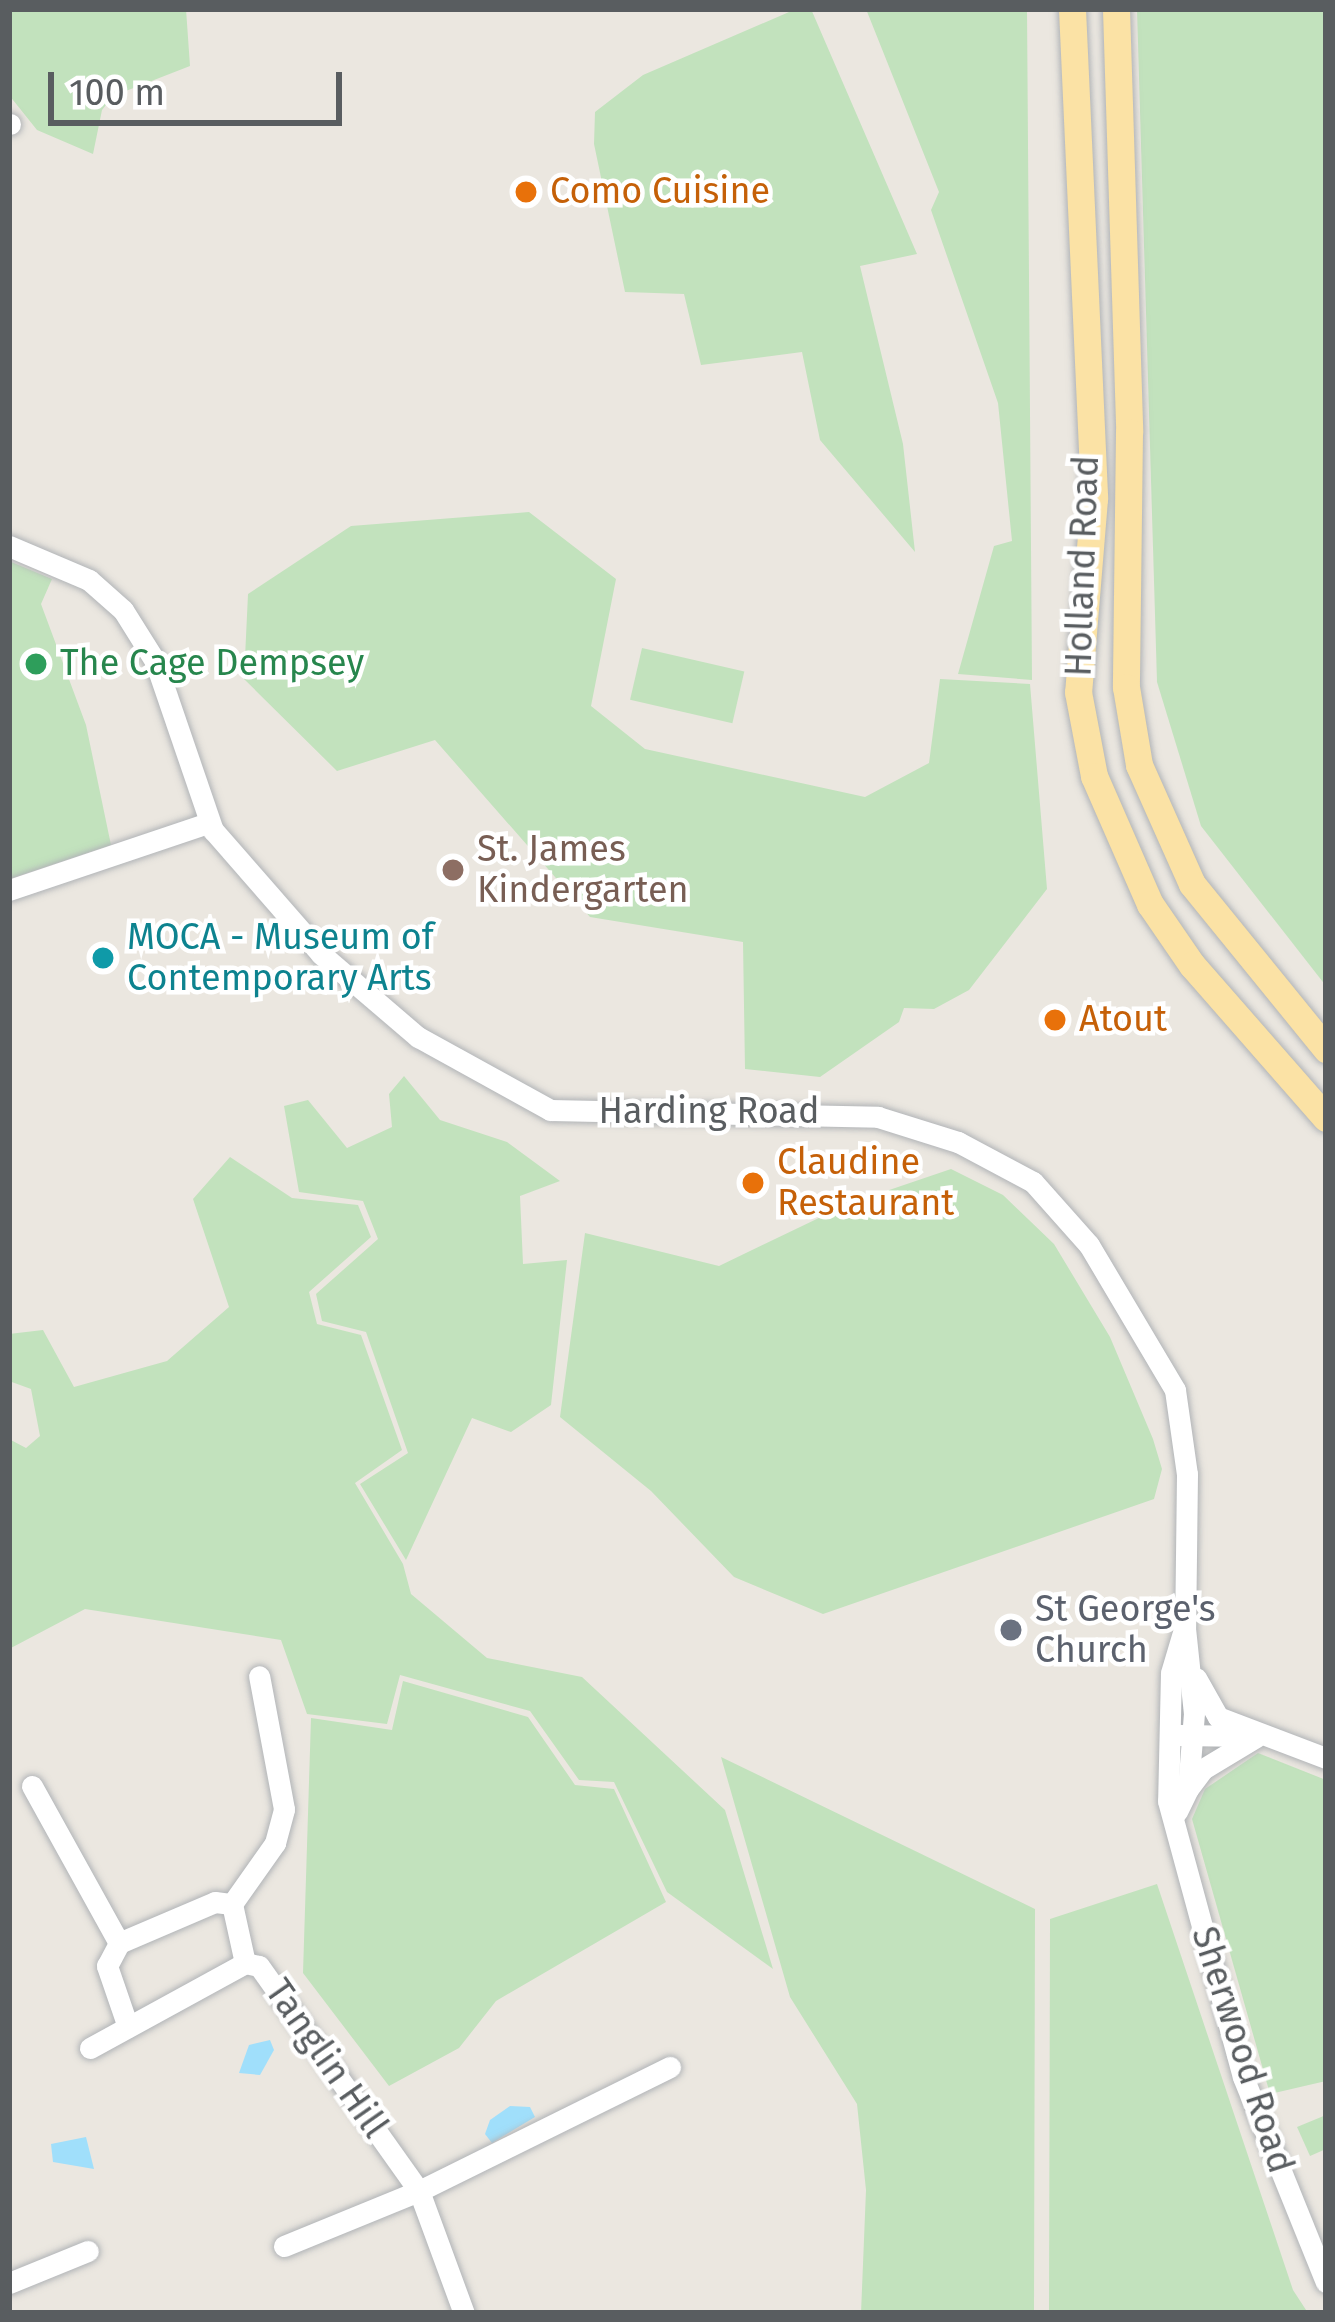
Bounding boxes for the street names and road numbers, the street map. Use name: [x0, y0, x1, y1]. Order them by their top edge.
street label: Holland Road: [1058, 455, 1108, 677]
street label: Harding Road: [599, 1090, 819, 1134]
street label: Sherwood Road: [1182, 1922, 1302, 2178]
street label: Tanglin Hill: [256, 1972, 396, 2146]

